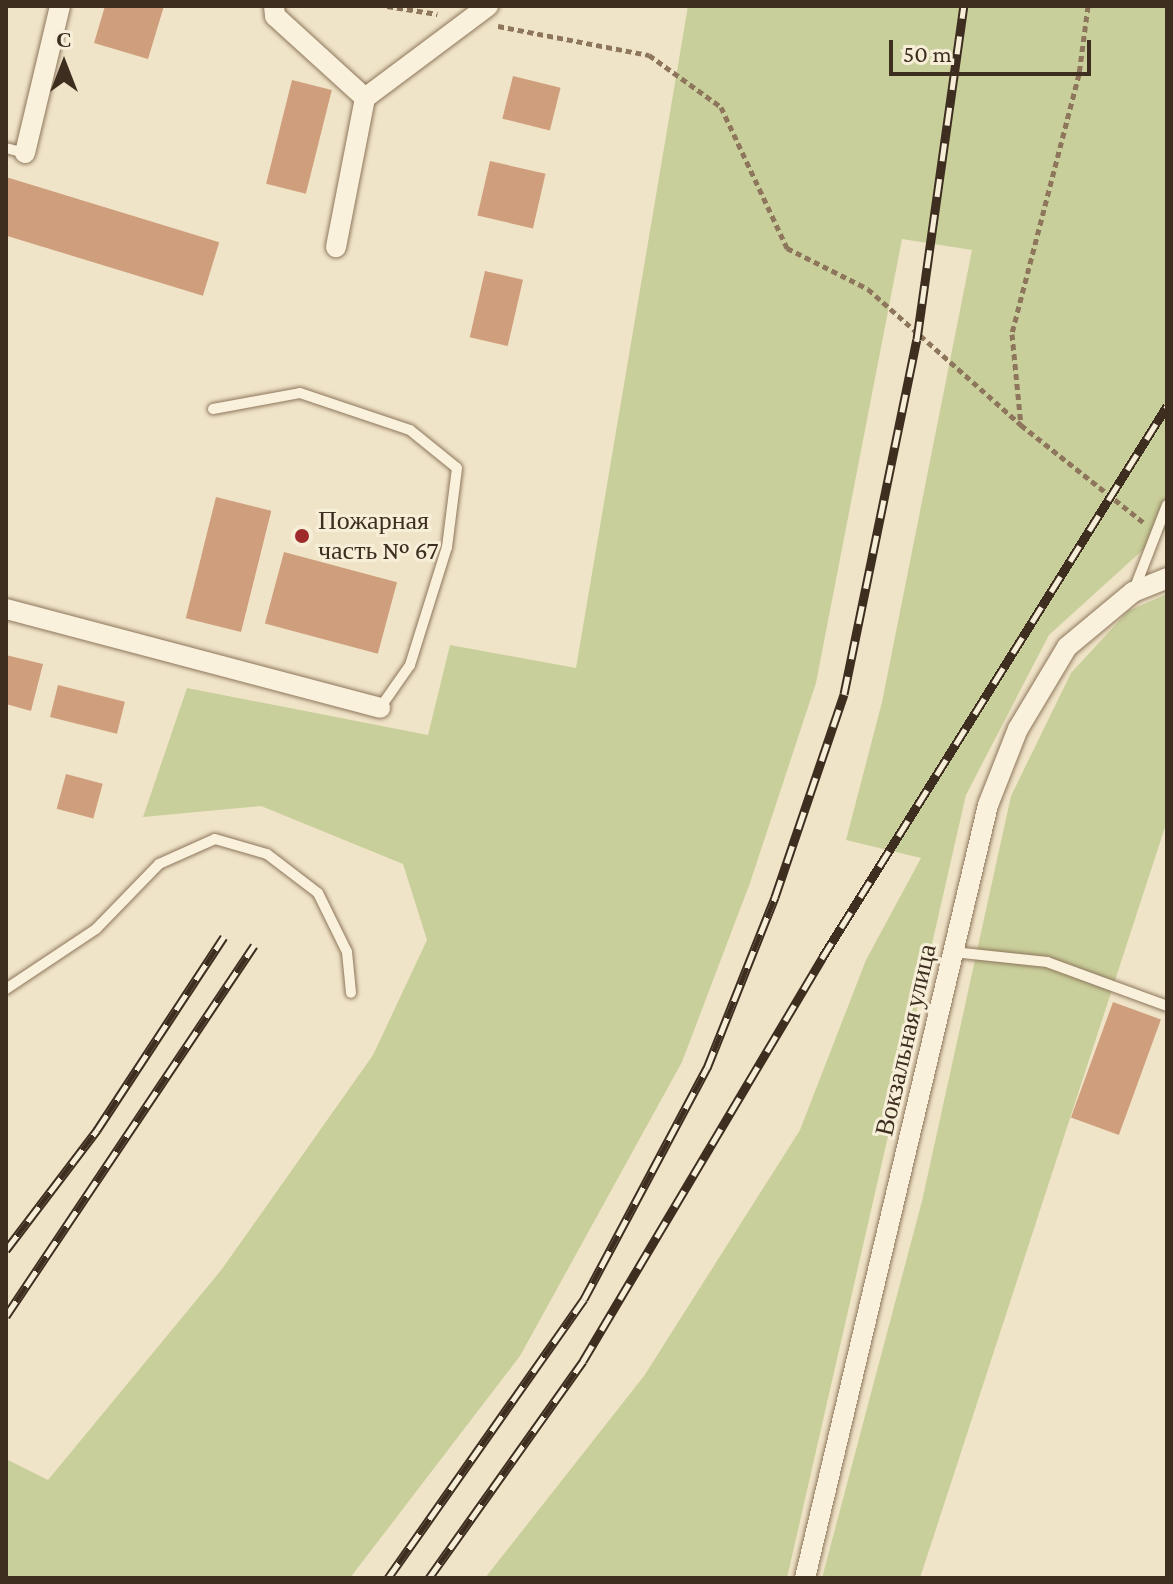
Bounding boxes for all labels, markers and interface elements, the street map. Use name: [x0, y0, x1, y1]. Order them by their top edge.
north arrow: [24, 24, 104, 104]
scale bar: [893, 24, 1095, 74]
text: С: [56, 27, 72, 52]
text: 50 m: [903, 40, 952, 67]
place label: Пожарная часть № 67: [318, 505, 439, 566]
marker: Пожарная часть № 67: [293, 527, 311, 545]
street label: Вокзальная улица: [869, 941, 943, 1139]

